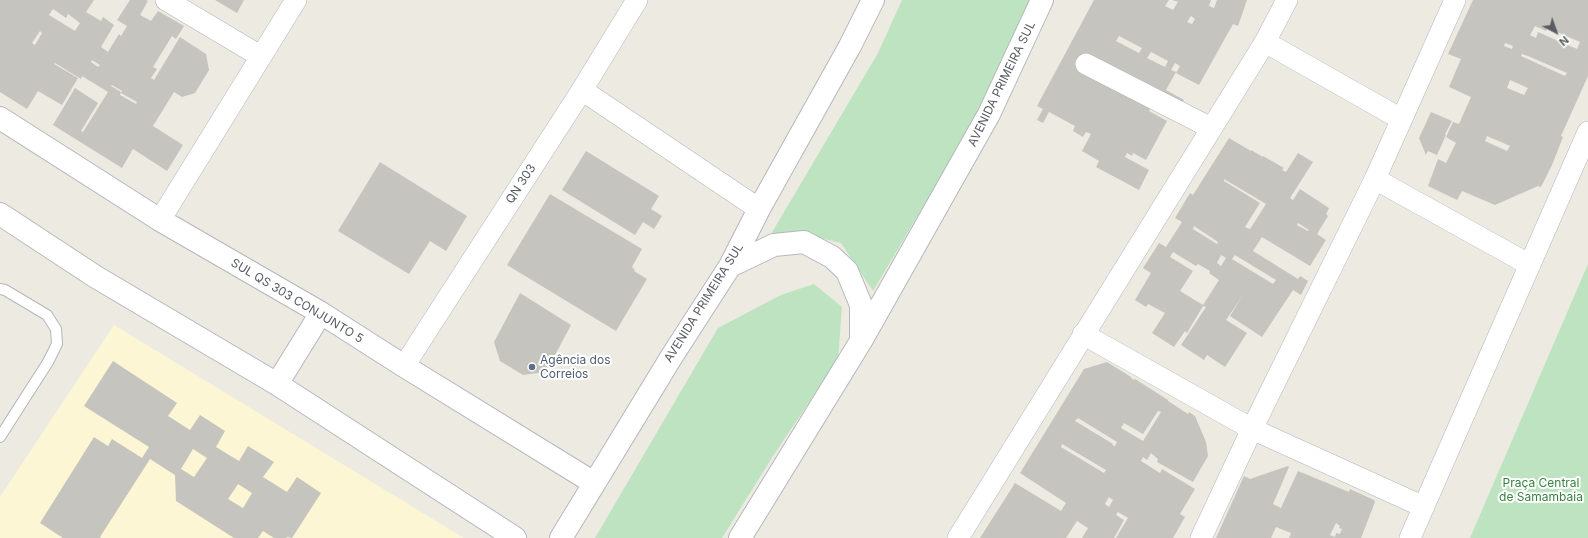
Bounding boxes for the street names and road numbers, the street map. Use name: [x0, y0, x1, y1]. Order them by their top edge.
street label: AVENIDA PRIMEIRA SUL: [965, 19, 1039, 149]
street label: QN 303: [503, 162, 539, 206]
street label: AVENIDA PRIMEIRA SUL: [661, 241, 747, 365]
street label: SUL QS 303 CONJUNTO 5: [228, 256, 366, 346]

